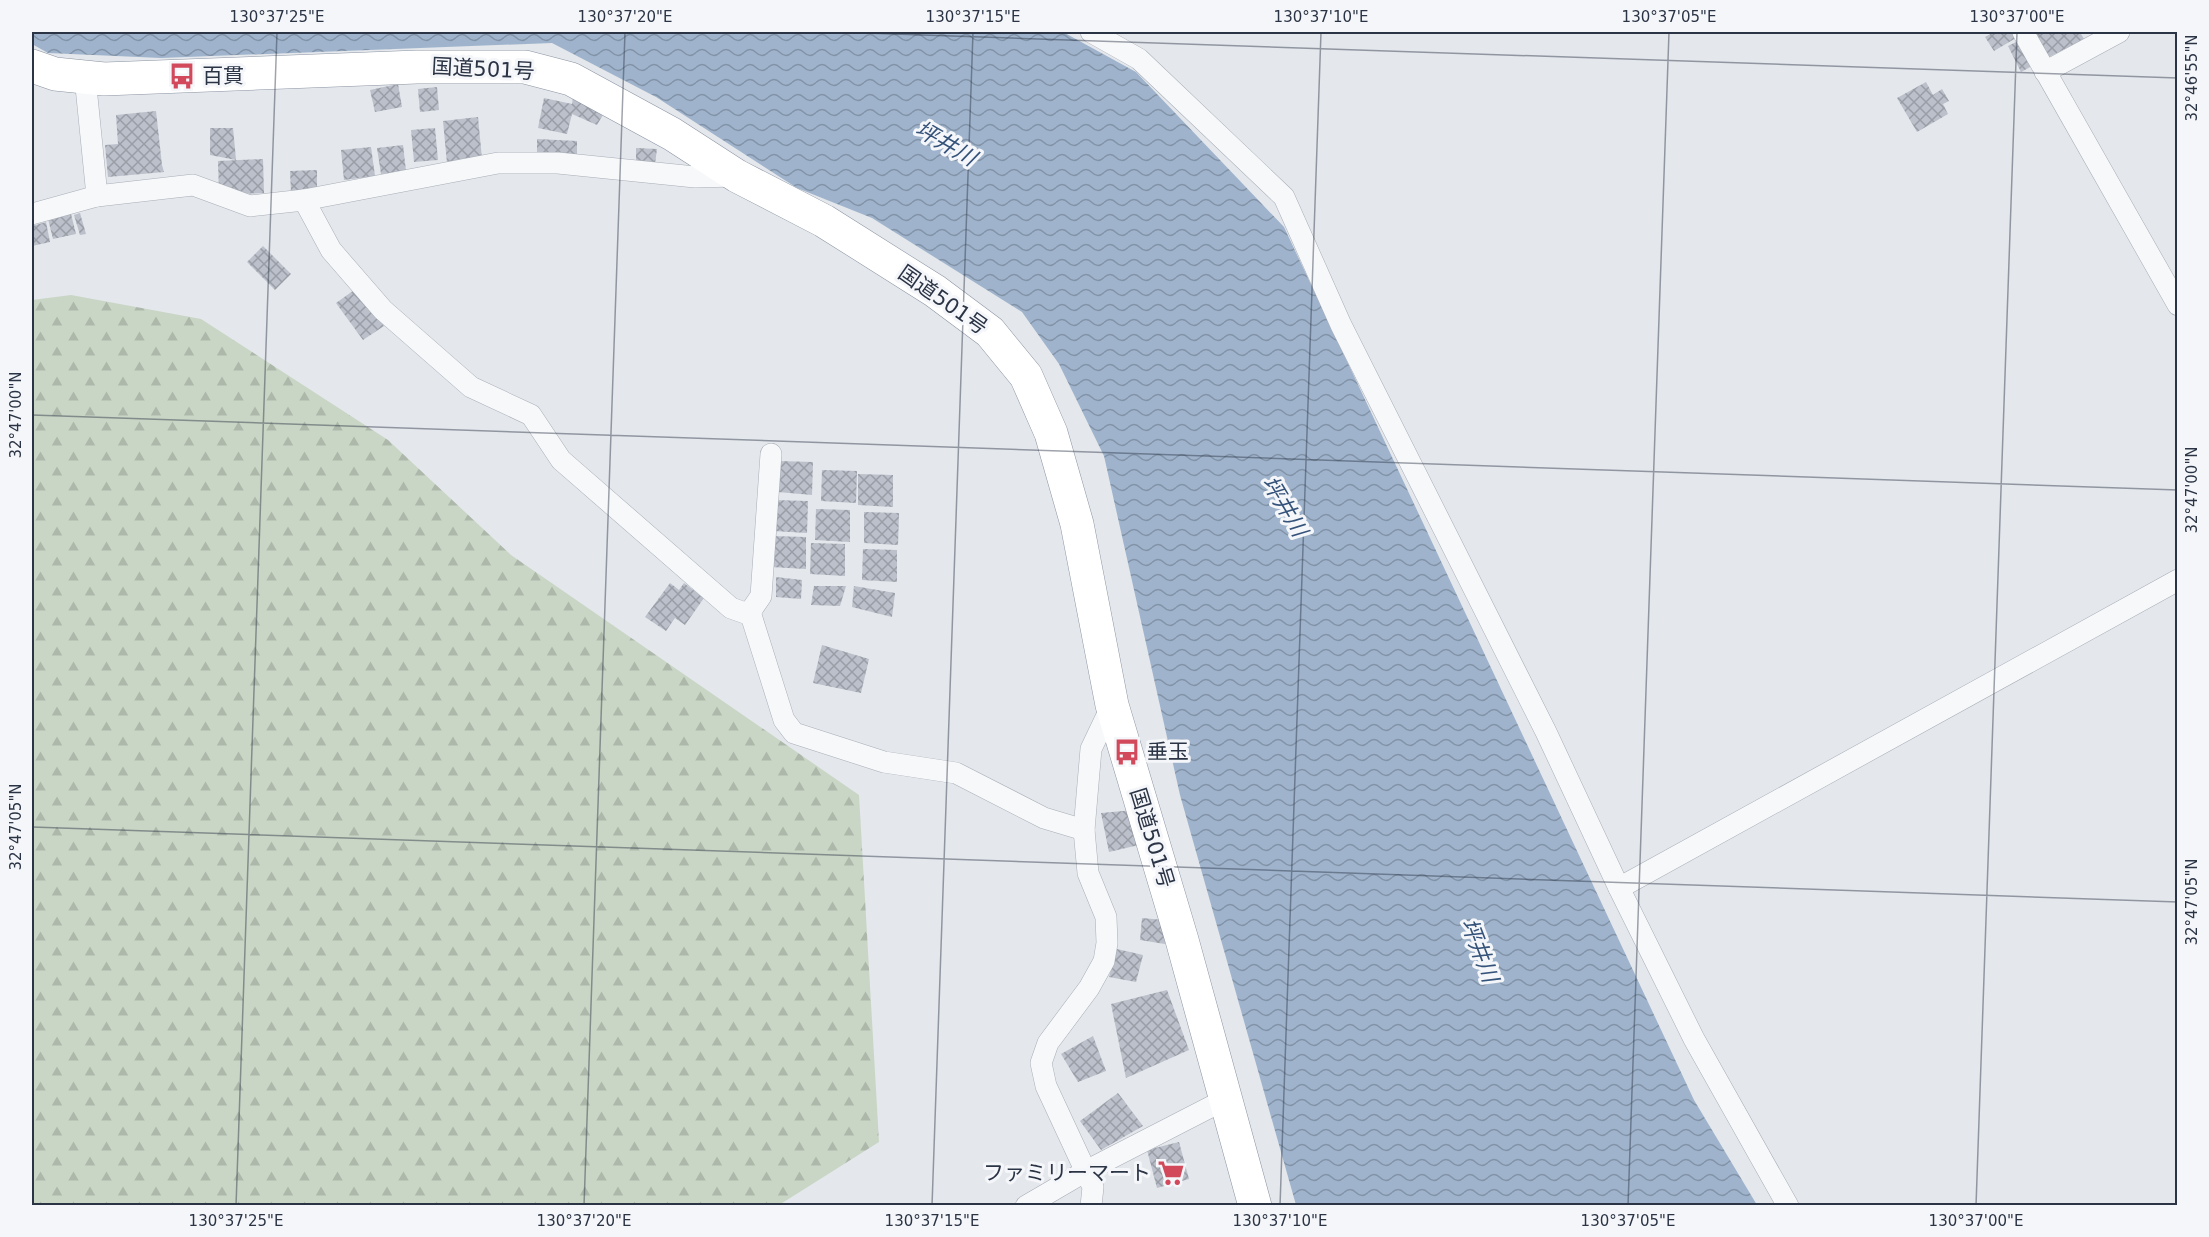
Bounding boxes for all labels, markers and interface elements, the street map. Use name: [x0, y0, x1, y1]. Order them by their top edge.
text: 130°37'25"E: [230, 8, 324, 26]
text: 130°37'20"E: [578, 8, 672, 26]
text: 130°37'15"E: [926, 8, 1020, 26]
text: 130°37'10"E: [1274, 8, 1368, 26]
text: 130°37'05"E: [1622, 8, 1716, 26]
text: 130°37'00"E: [1970, 8, 2064, 26]
text: 32°46'55"N: [2183, 34, 2201, 122]
street label: 国道501号: [431, 54, 535, 84]
bus stop icon: 百貫: [167, 61, 197, 91]
place label: 百貫: [202, 64, 244, 88]
water label: 坪井川: [911, 116, 982, 172]
street label: 国道501号: [894, 261, 992, 339]
text: 32°47'00"N: [7, 371, 25, 459]
text: 32°47'00"N: [2183, 446, 2201, 534]
water label: 坪井川: [1257, 472, 1313, 543]
bus stop icon: 垂玉: [1112, 737, 1142, 767]
place label: 垂玉: [1147, 740, 1189, 764]
text: 32°47'05"N: [7, 783, 25, 871]
street label: 国道501号: [1125, 785, 1179, 891]
text: 32°47'05"N: [2183, 858, 2201, 946]
water label: 坪井川: [1456, 915, 1504, 987]
supermarket icon: ファミリーマート: [1156, 1158, 1186, 1188]
place label: ファミリーマート: [983, 1161, 1151, 1185]
text: 130°37'25"E: [189, 1212, 283, 1230]
text: 130°37'20"E: [537, 1212, 631, 1230]
text: 130°37'15"E: [885, 1212, 979, 1230]
text: 130°37'10"E: [1233, 1212, 1327, 1230]
text: 130°37'05"E: [1581, 1212, 1675, 1230]
text: 130°37'00"E: [1929, 1212, 2023, 1230]

